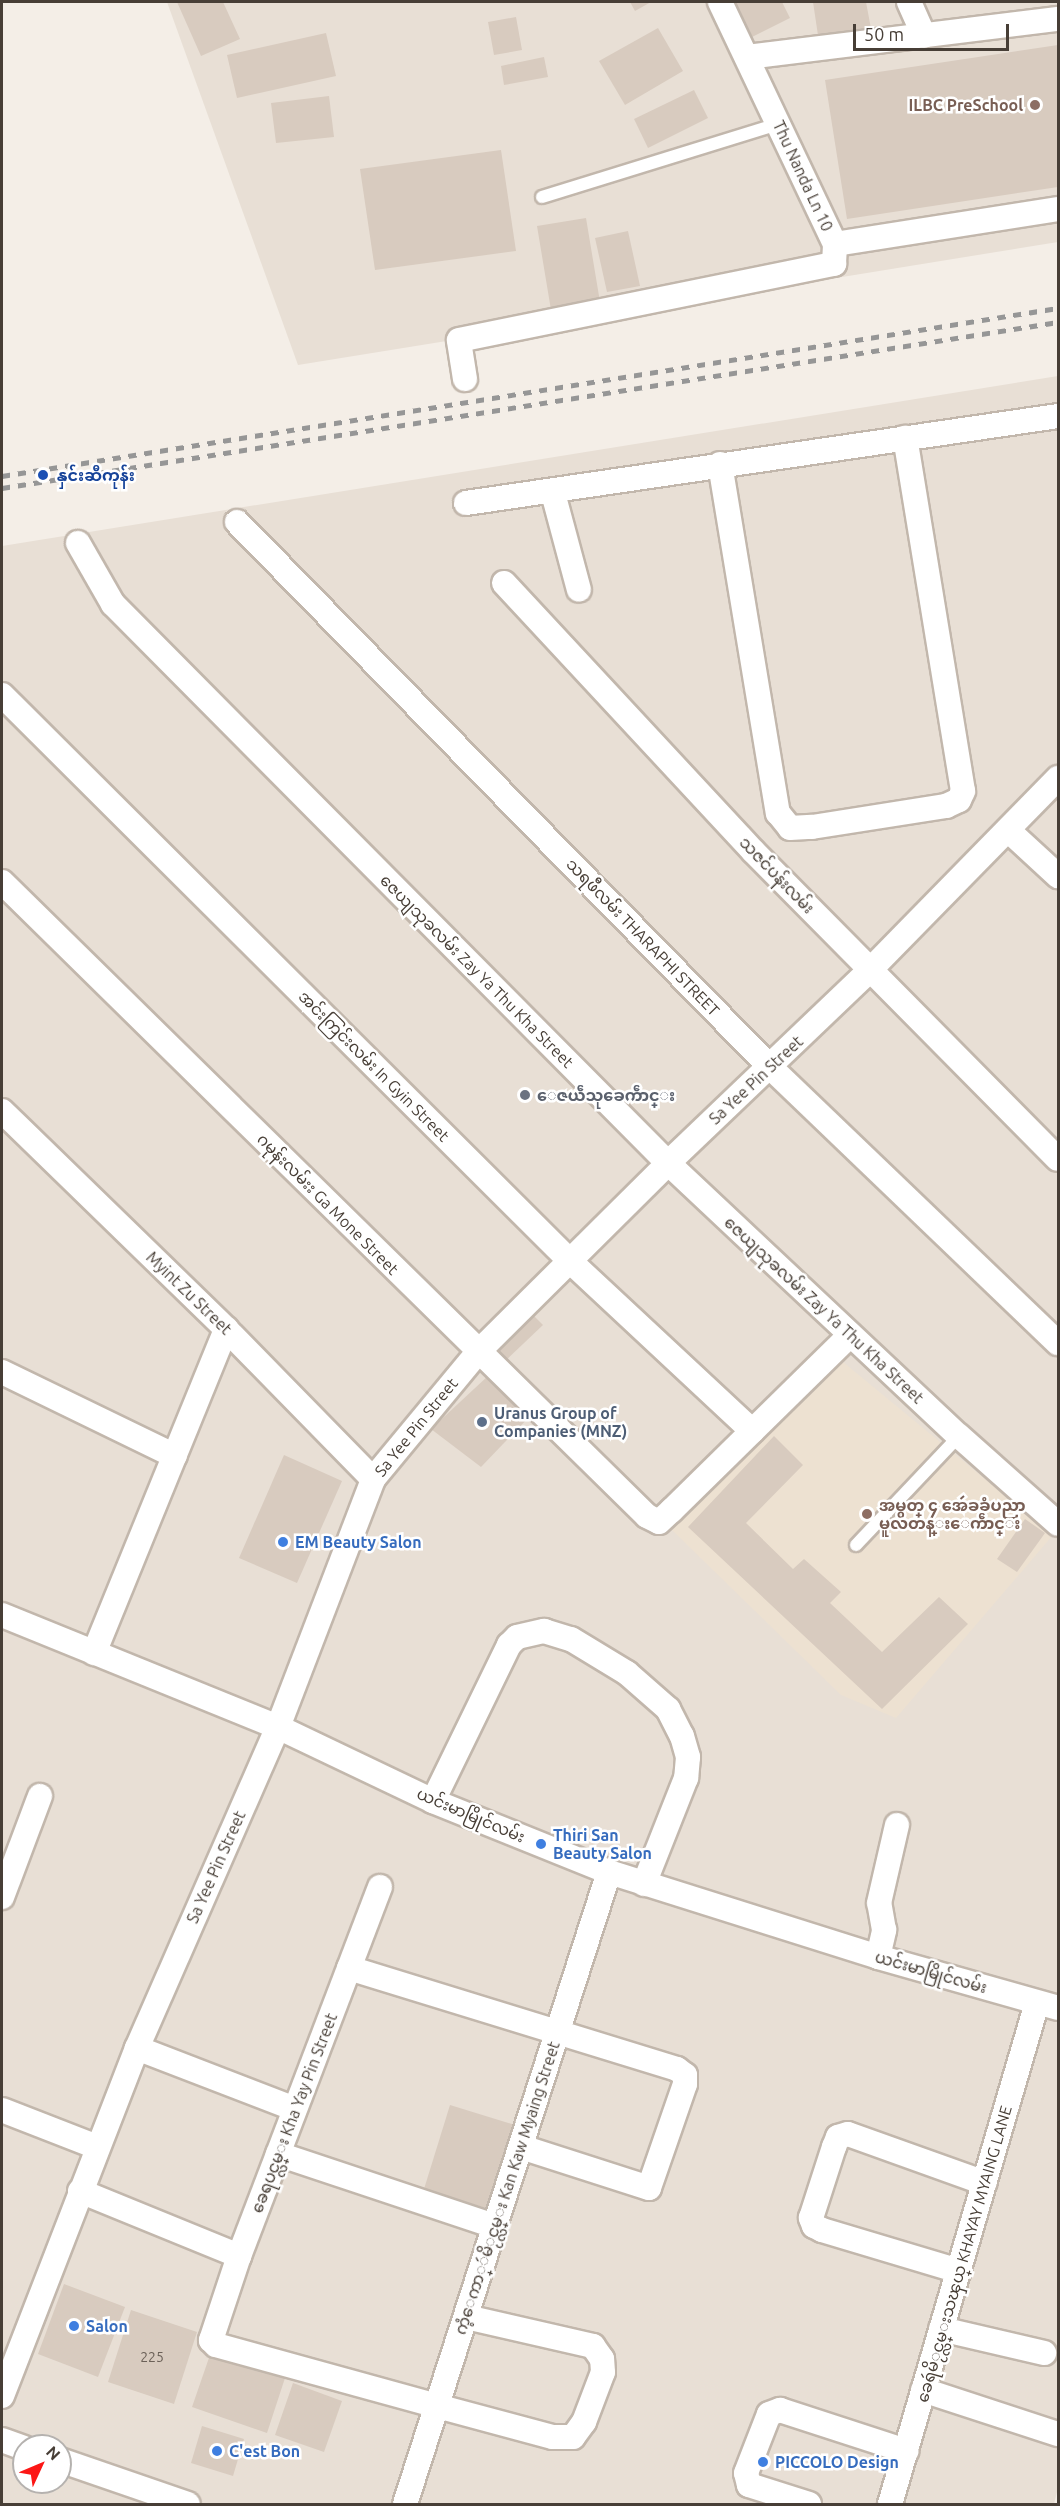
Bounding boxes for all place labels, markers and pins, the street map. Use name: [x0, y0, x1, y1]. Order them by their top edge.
place label: ILBC PreSchool: [909, 95, 1023, 115]
marker: ILBC PreSchool: [1028, 98, 1042, 112]
place label: နှင်းဆီကုန်း: [57, 465, 135, 485]
marker: နှင်းဆီကုန်း: [34, 466, 52, 484]
place label: ေဇယဵသုခေကဵာင္း: [537, 1085, 675, 1105]
marker: ေဇယဵသုခေကဵာင္း: [518, 1088, 532, 1102]
place label: Uranus Group of Companies (MNZ): [494, 1403, 627, 1441]
marker: Uranus Group of Companies (MNZ): [475, 1415, 489, 1429]
place label: အမွတ္ ၄ အေဴခခံပညာ မူလတန္းေကဵာင္း: [879, 1495, 1025, 1533]
marker: အမွတ္ ၄ အေဴခခံပညာ မူလတန္းေကဵာင္း: [860, 1507, 874, 1521]
place label: EM Beauty Salon: [295, 1532, 421, 1552]
marker: EM Beauty Salon: [276, 1535, 290, 1549]
place label: Thiri San Beauty Salon: [553, 1825, 652, 1863]
marker: Thiri San Beauty Salon: [534, 1837, 548, 1851]
place label: Salon: [86, 2316, 128, 2336]
marker: Salon: [67, 2319, 81, 2333]
place label: C'est Bon: [229, 2441, 300, 2461]
marker: C'est Bon: [210, 2444, 224, 2458]
place label: PICCOLO Design: [775, 2452, 899, 2472]
marker: PICCOLO Design: [756, 2455, 770, 2469]

